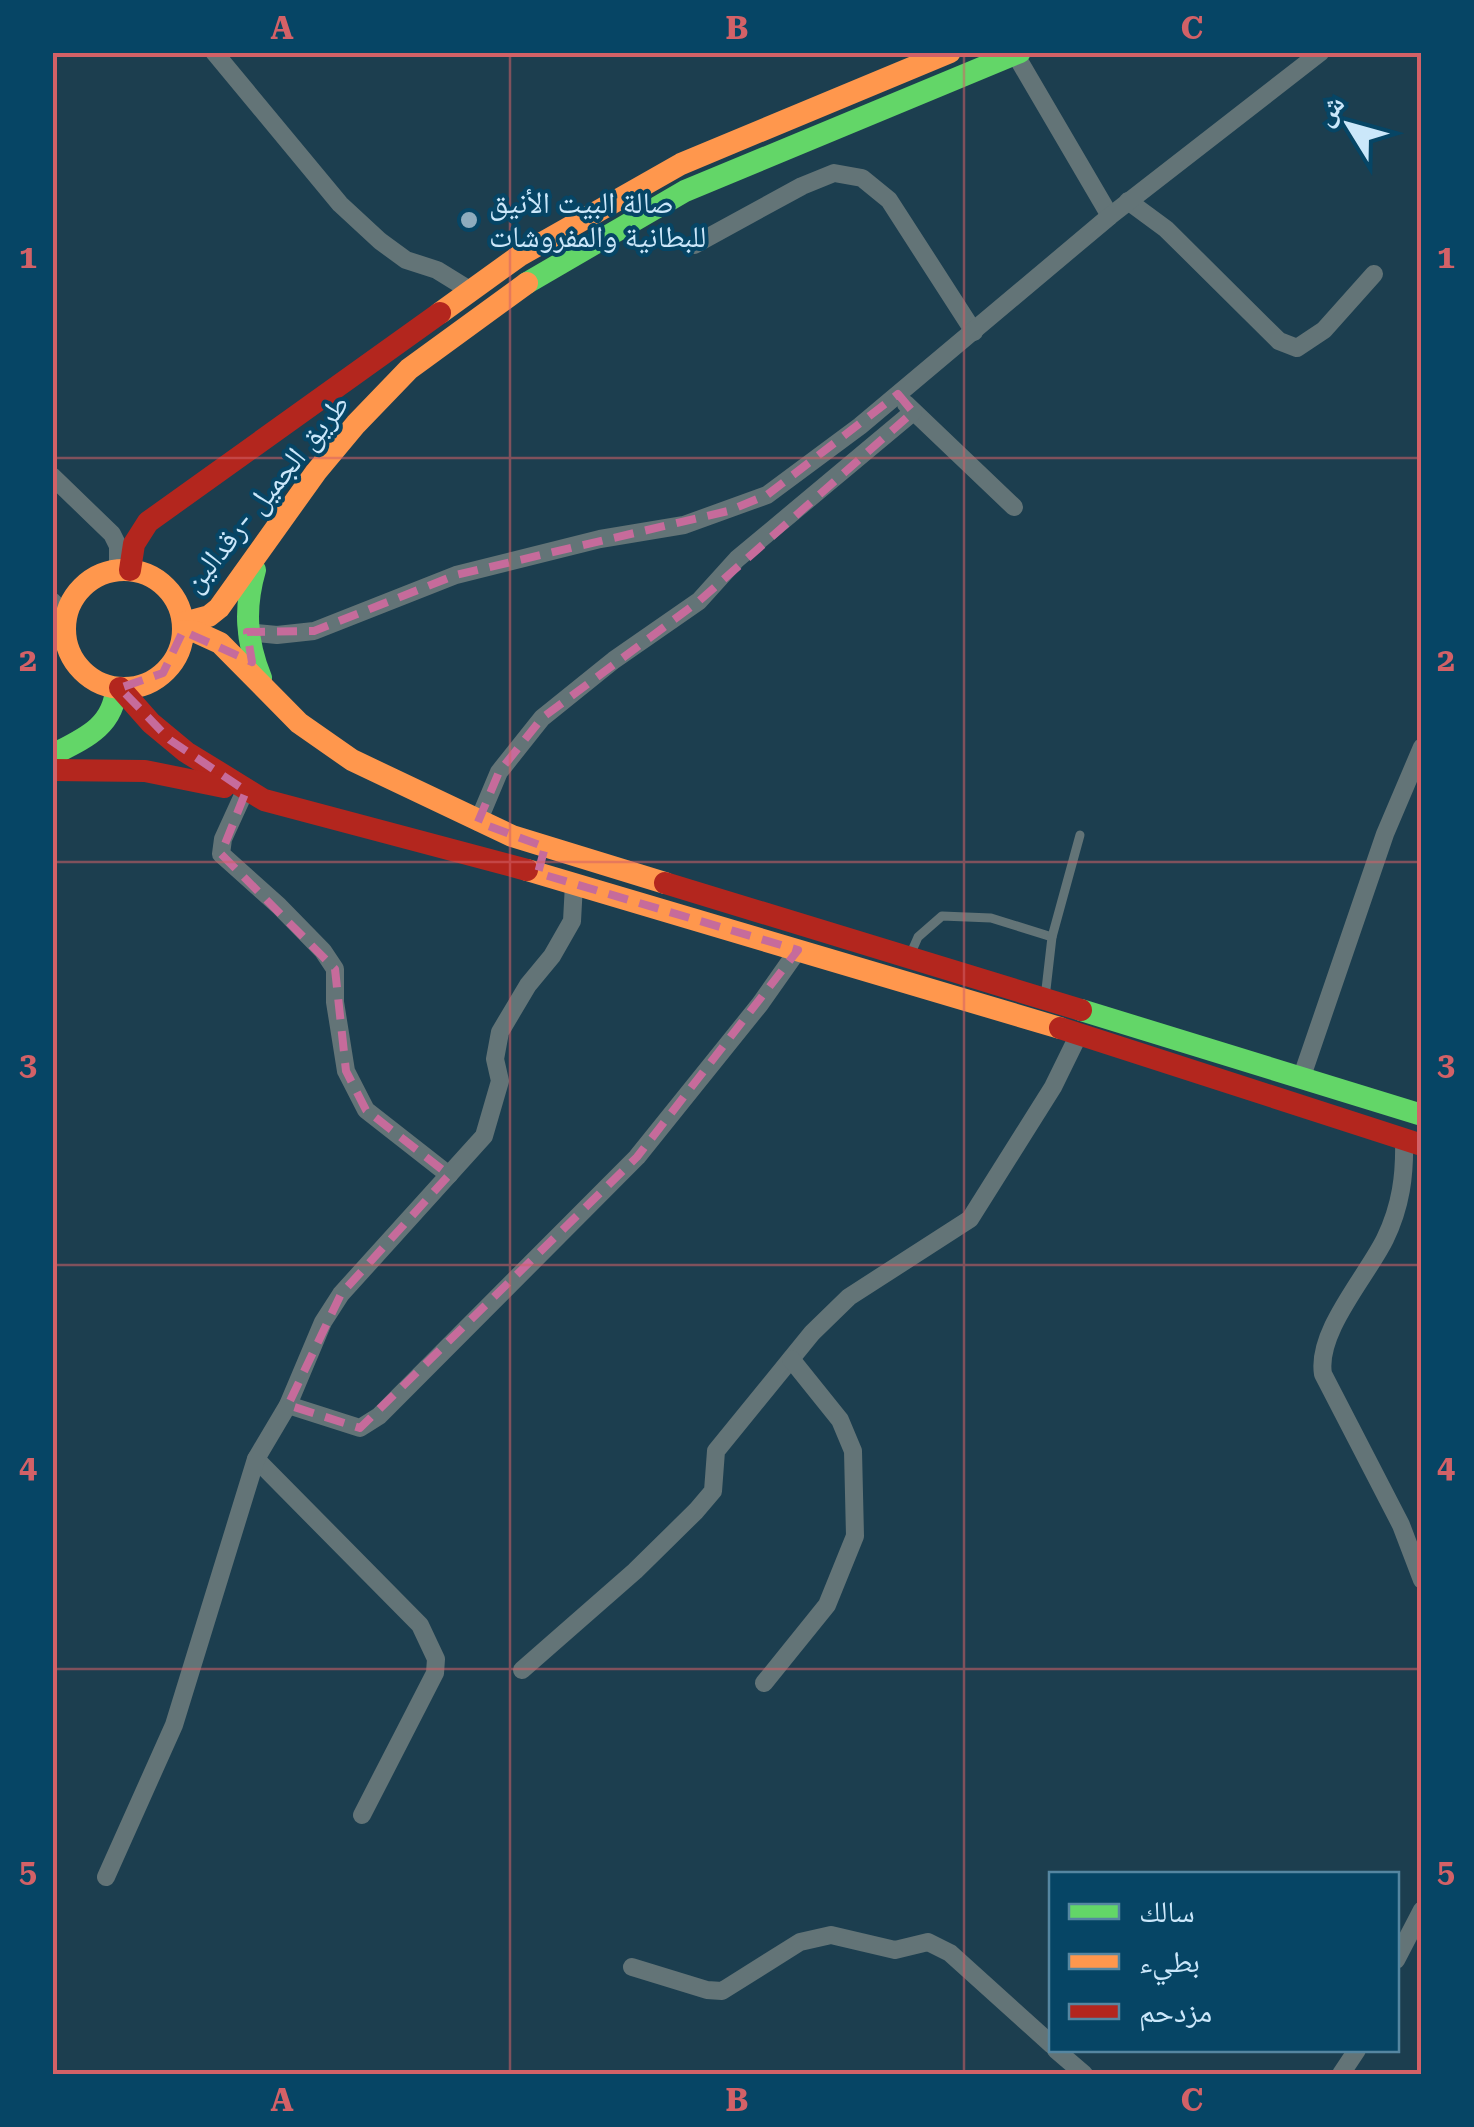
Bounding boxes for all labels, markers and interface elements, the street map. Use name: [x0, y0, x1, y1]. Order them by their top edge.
text: A: [270, 9, 294, 47]
text: B: [725, 9, 749, 47]
text: C: [1181, 9, 1203, 47]
north arrow: [1299, 75, 1399, 175]
text: ش: [1307, 88, 1352, 132]
place label: صالة البيت الأنيق للبطانية والمفروشات: [489, 185, 706, 254]
marker: صالة البيت الأنيق للبطانية والمفروشات: [458, 209, 480, 231]
text: 1: [19, 238, 37, 276]
text: 1: [1437, 238, 1455, 276]
street label: طريق الجميل -رقدالين: [175, 387, 357, 599]
text: 2: [19, 641, 37, 679]
text: 2: [1437, 641, 1455, 679]
text: 3: [19, 1045, 37, 1083]
text: 3: [1437, 1045, 1455, 1083]
text: 4: [19, 1448, 37, 1486]
text: 4: [1437, 1448, 1455, 1486]
text: 5: [19, 1852, 37, 1890]
text: 5: [1437, 1852, 1455, 1890]
legend: [1049, 1872, 1399, 2052]
text: سالك: [1139, 1894, 1195, 1929]
text: بطيء: [1139, 1944, 1200, 1986]
text: مزدحم: [1139, 1994, 1212, 2032]
text: A: [270, 2081, 294, 2119]
text: B: [725, 2081, 749, 2119]
text: C: [1181, 2081, 1203, 2119]

